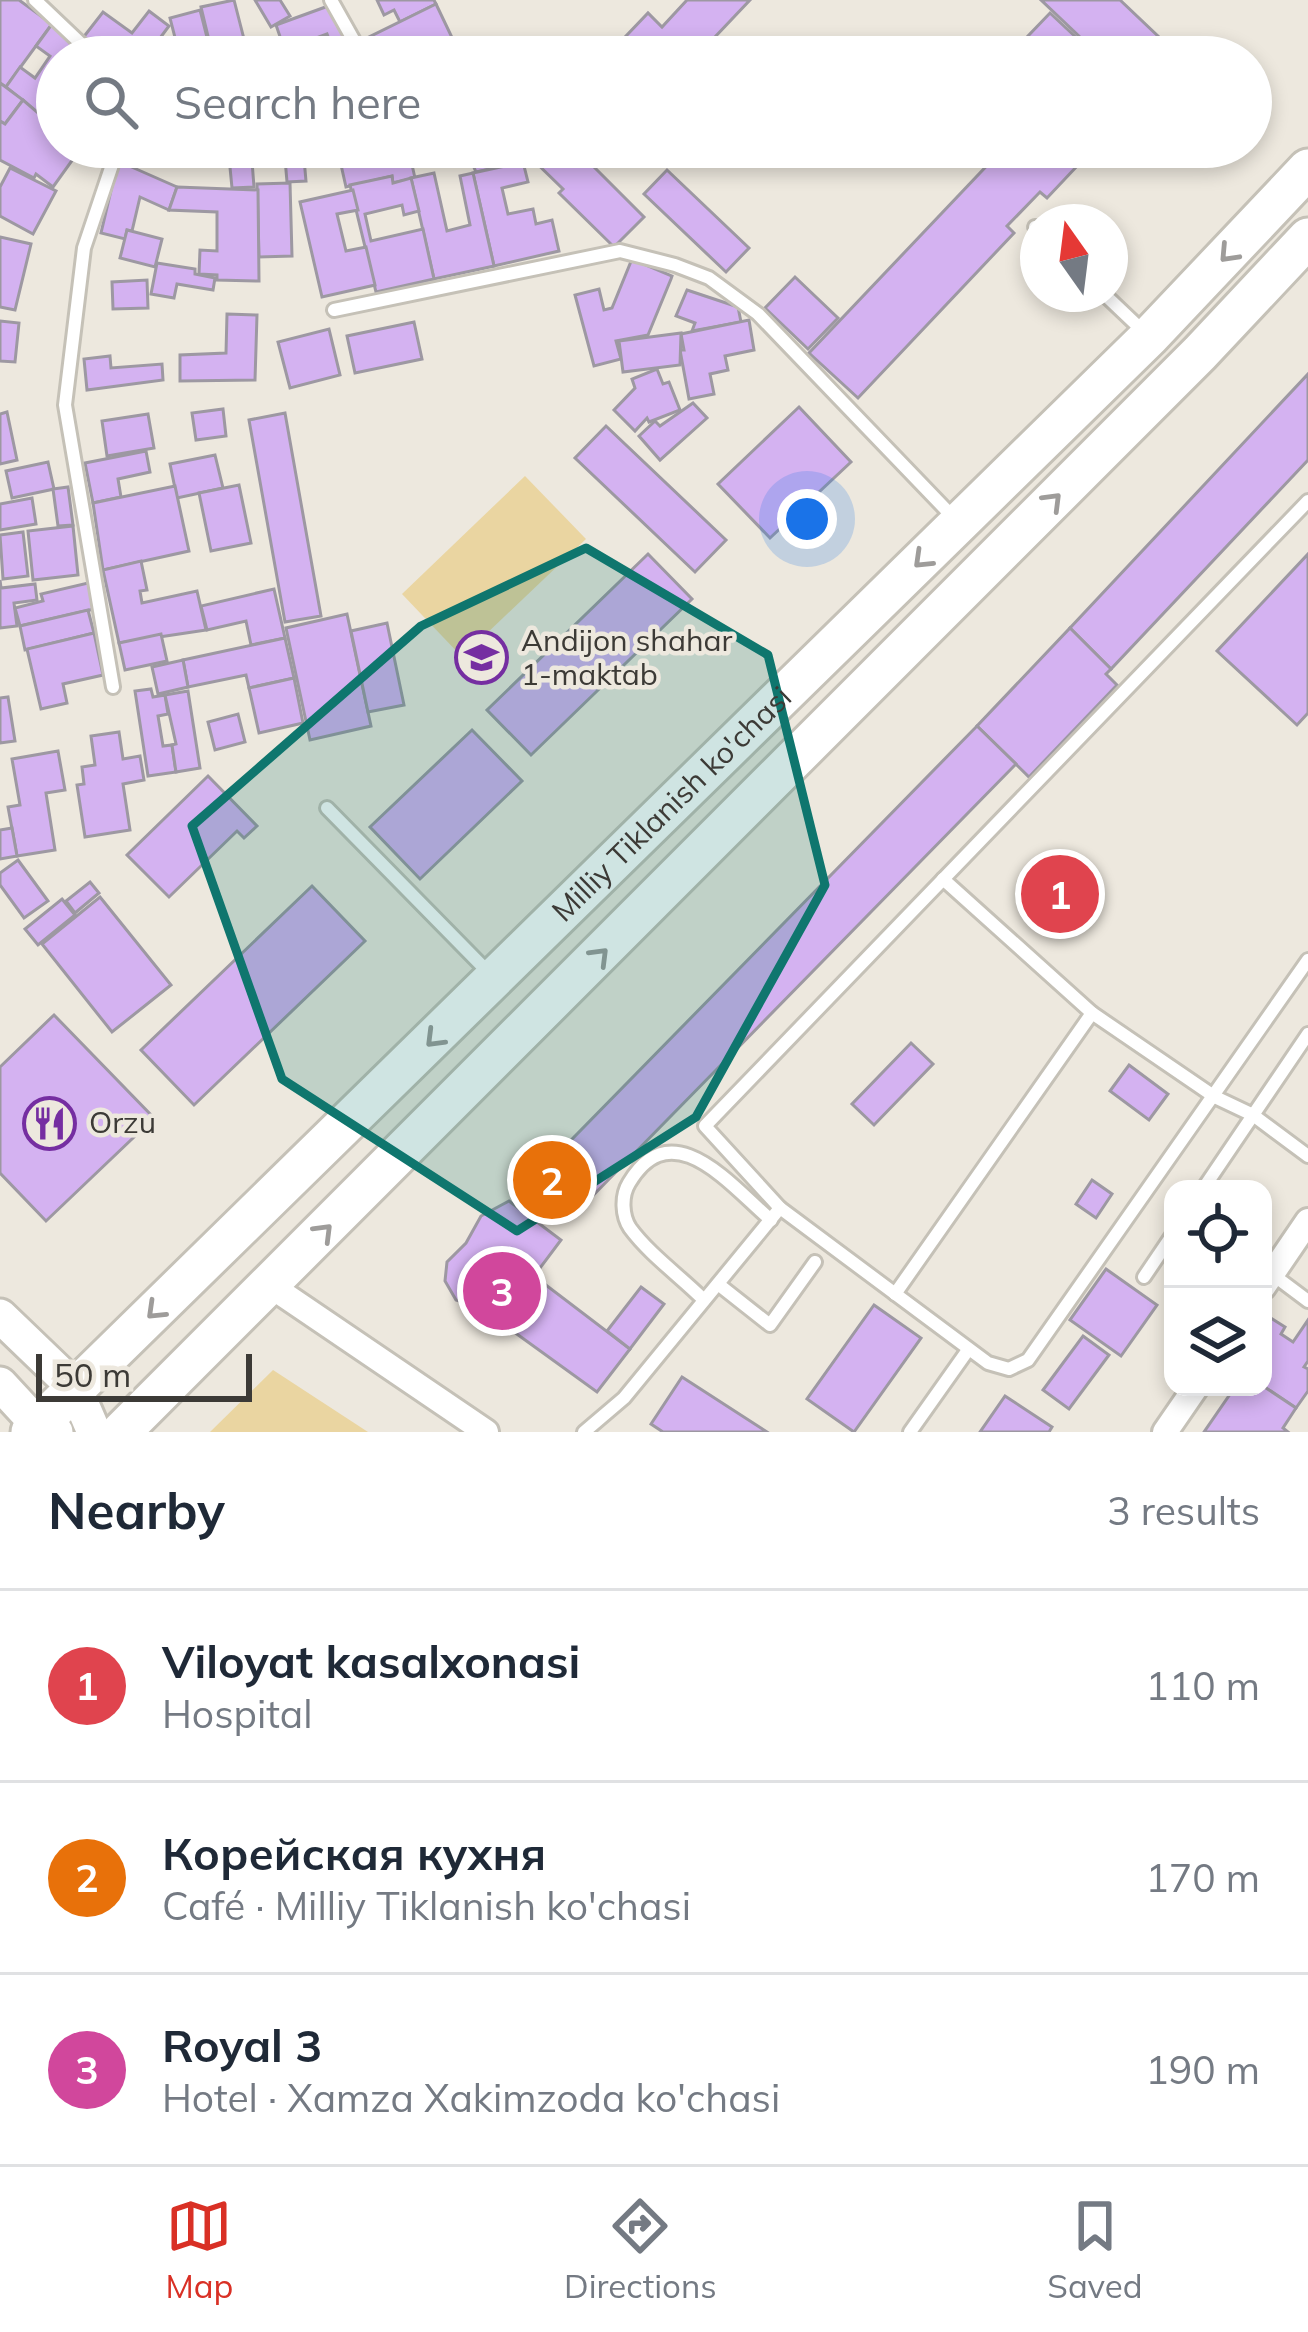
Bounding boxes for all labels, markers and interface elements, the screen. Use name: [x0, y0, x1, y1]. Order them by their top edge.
search box: [36, 36, 1272, 168]
icon: search: [78, 69, 144, 135]
text: Search here: [174, 74, 421, 130]
north arrow: [1020, 204, 1128, 312]
one-way arrow: [1221, 241, 1242, 262]
your location: [777, 489, 837, 549]
one-way arrow: [1039, 493, 1061, 515]
one-way arrow: [914, 545, 936, 567]
place label: Andijon shahar 1-maktab: [521, 621, 732, 693]
school or university icon: Andijon shahar 1-maktab: [454, 630, 510, 686]
street label: Milliy Tiklanish ko'chasi: [543, 678, 799, 929]
pin: 1: [1021, 849, 1099, 939]
one-way arrow: [585, 948, 607, 970]
one-way arrow: [426, 1025, 448, 1047]
restaurant icon: Orzu: [22, 1095, 78, 1151]
place label: Orzu: [89, 1103, 156, 1141]
pin: 2: [513, 1135, 591, 1225]
map controls: [1164, 1180, 1272, 1396]
button: locate: [1164, 1180, 1272, 1288]
one-way arrow: [310, 1224, 332, 1246]
pin: 3: [463, 1246, 541, 1336]
button: layers: [1164, 1288, 1272, 1396]
one-way arrow: [147, 1297, 169, 1319]
scale bar: [36, 1348, 252, 1401]
text: 50 m: [54, 1354, 131, 1395]
text: Nearby: [48, 1478, 225, 1542]
text: 3 results: [1107, 1486, 1260, 1535]
text: Viloyat kasalxonasi: [162, 1633, 580, 1689]
text: 1: [75, 1661, 99, 1710]
text: 110 m: [1145, 1661, 1260, 1710]
text: Hospital: [162, 1689, 313, 1738]
text: Корейская кухня: [162, 1825, 546, 1881]
text: 2: [75, 1853, 99, 1902]
text: 170 m: [1145, 1853, 1260, 1902]
text: Café · Milliy Tiklanish ko'chasi: [162, 1881, 691, 1930]
text: Royal 3: [162, 2017, 322, 2073]
text: 3: [75, 2045, 99, 2094]
text: 190 m: [1145, 2045, 1260, 2094]
text: Hotel · Xamza Xakimzoda ko'chasi: [162, 2073, 780, 2122]
tab: Map: [165, 2193, 233, 2306]
tab: Directions: [564, 2193, 717, 2306]
tab: Saved: [1047, 2193, 1143, 2306]

